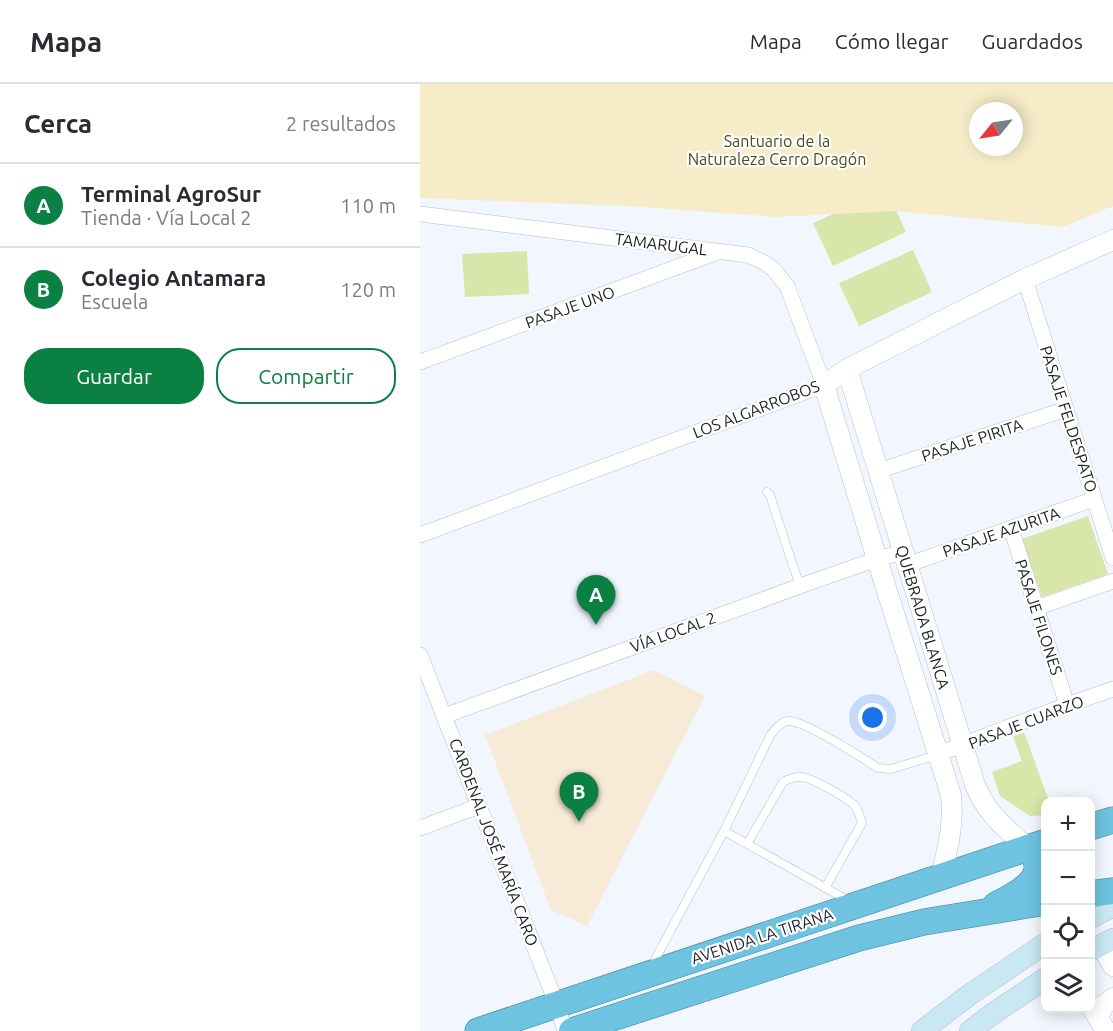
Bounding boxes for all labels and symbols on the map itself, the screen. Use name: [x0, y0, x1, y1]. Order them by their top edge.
north arrow: [969, 102, 1023, 156]
park label: Santuario de la Naturaleza Cerro Dragón: [688, 132, 866, 168]
street label: TAMARUGAL: [614, 229, 708, 259]
street label: PASAJE UNO: [523, 282, 617, 332]
street label: PASAJE FELDESPATO: [1037, 343, 1101, 495]
street label: LOS ALGARROBOS: [690, 377, 822, 441]
street label: PASAJE PIRITA: [919, 415, 1026, 465]
street label: PASAJE AZURITA: [940, 503, 1062, 560]
street label: QUEBRADA BLANCA: [893, 543, 954, 692]
street label: PASAJE FILONES: [1012, 557, 1066, 677]
pin: A: [576, 576, 615, 625]
street label: VÍA LOCAL 2: [627, 606, 718, 656]
street label: PASAJE CUARZO: [966, 692, 1086, 752]
your location: [858, 703, 887, 732]
street label: CARDENAL JOSÉ MARÍA CARO: [446, 735, 544, 948]
pin: B: [560, 772, 598, 822]
street label: AVENIDA LA TIRANA: [689, 904, 836, 967]

